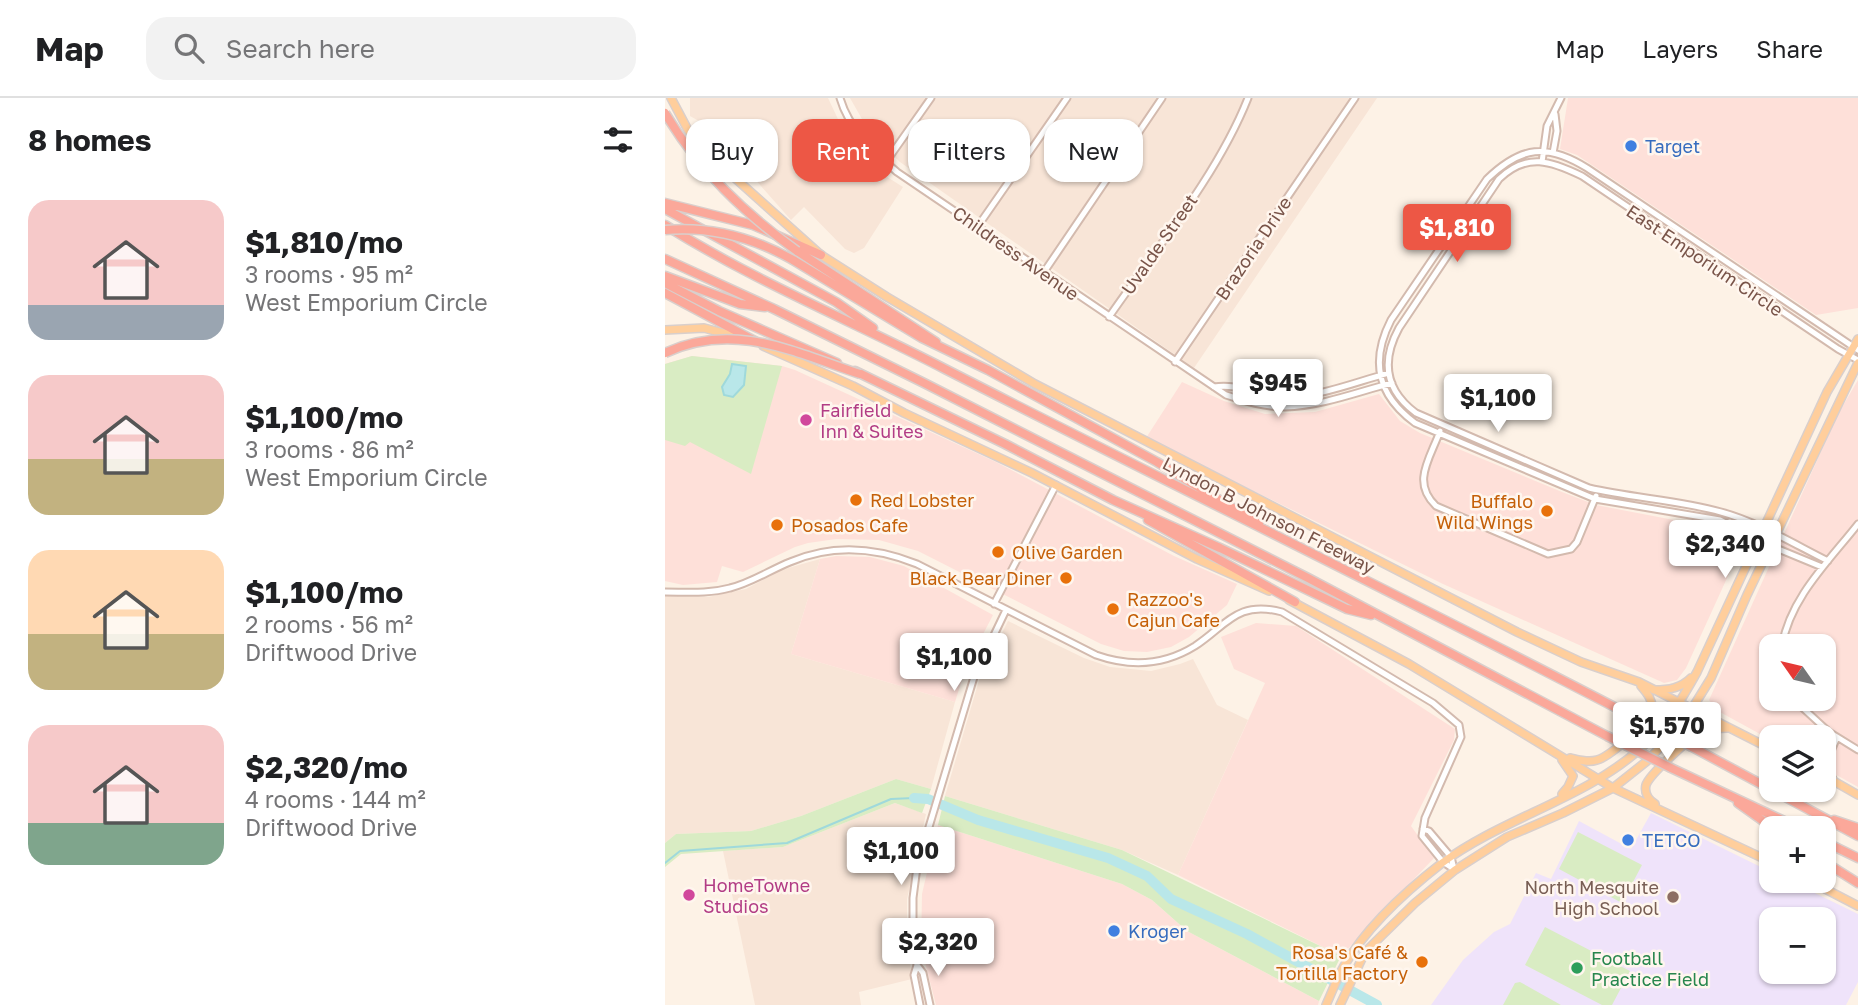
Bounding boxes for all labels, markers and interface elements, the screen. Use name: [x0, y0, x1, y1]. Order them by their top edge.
search box: [146, 17, 636, 80]
text: Map: [35, 29, 104, 68]
icon: search: [170, 29, 208, 67]
text: Search here: [226, 33, 375, 64]
text: Map: [1555, 34, 1604, 63]
text: Layers: [1642, 34, 1718, 63]
text: Share: [1756, 34, 1823, 63]
chip: Buy: [686, 119, 778, 182]
chip: Rent: [792, 119, 894, 182]
chip: Filters: [908, 119, 1030, 182]
chip: New: [1044, 119, 1143, 182]
icon: filters: [599, 121, 637, 159]
text: 8 homes: [28, 122, 152, 158]
place label: Target: [1645, 135, 1700, 157]
marker: Target: [1623, 138, 1639, 154]
street label: Uvalde Street: [1116, 189, 1202, 299]
street label: Brazoria Drive: [1210, 192, 1296, 304]
street label: East Emporium Circle: [1623, 199, 1787, 321]
street label: Childress Avenue: [949, 201, 1083, 305]
pin: $1,810: [1400, 204, 1514, 264]
text: $1,810: [1419, 213, 1495, 241]
text: $1,810/mo: [245, 224, 403, 260]
icon: home: [84, 228, 168, 312]
text: 3 rooms · 95 m²: [245, 260, 413, 288]
text: West Emporium Circle: [245, 288, 488, 316]
pin: $945: [1237, 360, 1319, 419]
text: $945: [1249, 368, 1307, 396]
pin: $1,100: [1441, 374, 1555, 434]
text: $1,100: [1460, 383, 1536, 411]
text: $1,100/mo: [245, 399, 403, 435]
place label: Fairfield Inn & Suites: [820, 399, 923, 442]
icon: home: [84, 403, 168, 487]
marker: Fairfield Inn & Suites: [798, 412, 814, 428]
text: 3 rooms · 86 m²: [245, 435, 414, 463]
street label: Lyndon B Johnson Freeway: [1159, 452, 1379, 578]
text: West Emporium Circle: [245, 463, 488, 491]
place label: Red Lobster: [870, 489, 974, 511]
place label: Buffalo Wild Wings: [1436, 490, 1533, 533]
marker: Red Lobster: [848, 492, 864, 508]
marker: Buffalo Wild Wings: [1539, 503, 1555, 519]
place label: Posados Cafe: [791, 514, 908, 536]
marker: Posados Cafe: [769, 517, 785, 533]
pin: $2,340: [1668, 520, 1782, 580]
text: $2,340: [1685, 529, 1765, 557]
place label: Olive Garden: [1012, 541, 1123, 563]
marker: Olive Garden: [990, 544, 1006, 560]
place label: Black Bear Diner: [909, 567, 1052, 589]
marker: Black Bear Diner: [1058, 570, 1074, 586]
text: $1,100/mo: [245, 574, 403, 610]
icon: home: [84, 578, 168, 662]
place label: Razzoo's Cajun Cafe: [1127, 588, 1220, 631]
marker: Razzoo's Cajun Cafe: [1105, 601, 1121, 617]
text: 2 rooms · 56 m²: [245, 610, 413, 638]
pin: $1,100: [897, 634, 1011, 693]
north arrow: [1759, 634, 1836, 710]
map controls: [1759, 634, 1836, 984]
text: Driftwood Drive: [245, 638, 417, 666]
text: $1,100: [916, 642, 992, 670]
pin: $1,570: [1610, 702, 1724, 762]
text: $1,570: [1629, 711, 1705, 739]
button: layers: [1759, 725, 1836, 802]
text: $2,320/mo: [245, 749, 408, 785]
icon: home: [84, 753, 168, 837]
text: 4 rooms · 144 m²: [245, 785, 426, 813]
text: Driftwood Drive: [245, 813, 417, 841]
button: +: [1759, 816, 1836, 893]
pin: $1,100: [844, 828, 958, 887]
place label: TETCO: [1642, 829, 1701, 851]
marker: TETCO: [1620, 832, 1636, 848]
text: $1,100: [863, 836, 939, 864]
place label: HomeTowne Studios: [703, 874, 810, 917]
place label: North Mesquite High School: [1524, 876, 1659, 919]
marker: HomeTowne Studios: [681, 887, 697, 903]
marker: North Mesquite High School: [1665, 889, 1681, 905]
button: −: [1759, 907, 1836, 984]
pin: $2,320: [881, 918, 995, 978]
place label: Kroger: [1128, 920, 1187, 942]
marker: Kroger: [1106, 923, 1122, 939]
text: $2,320: [898, 927, 978, 955]
place label: Rosa's Café & Tortilla Factory: [1276, 941, 1408, 984]
place label: Football Practice Field: [1591, 947, 1709, 990]
marker: Rosa's Café & Tortilla Factory: [1414, 954, 1430, 970]
marker: Football Practice Field: [1569, 960, 1585, 976]

